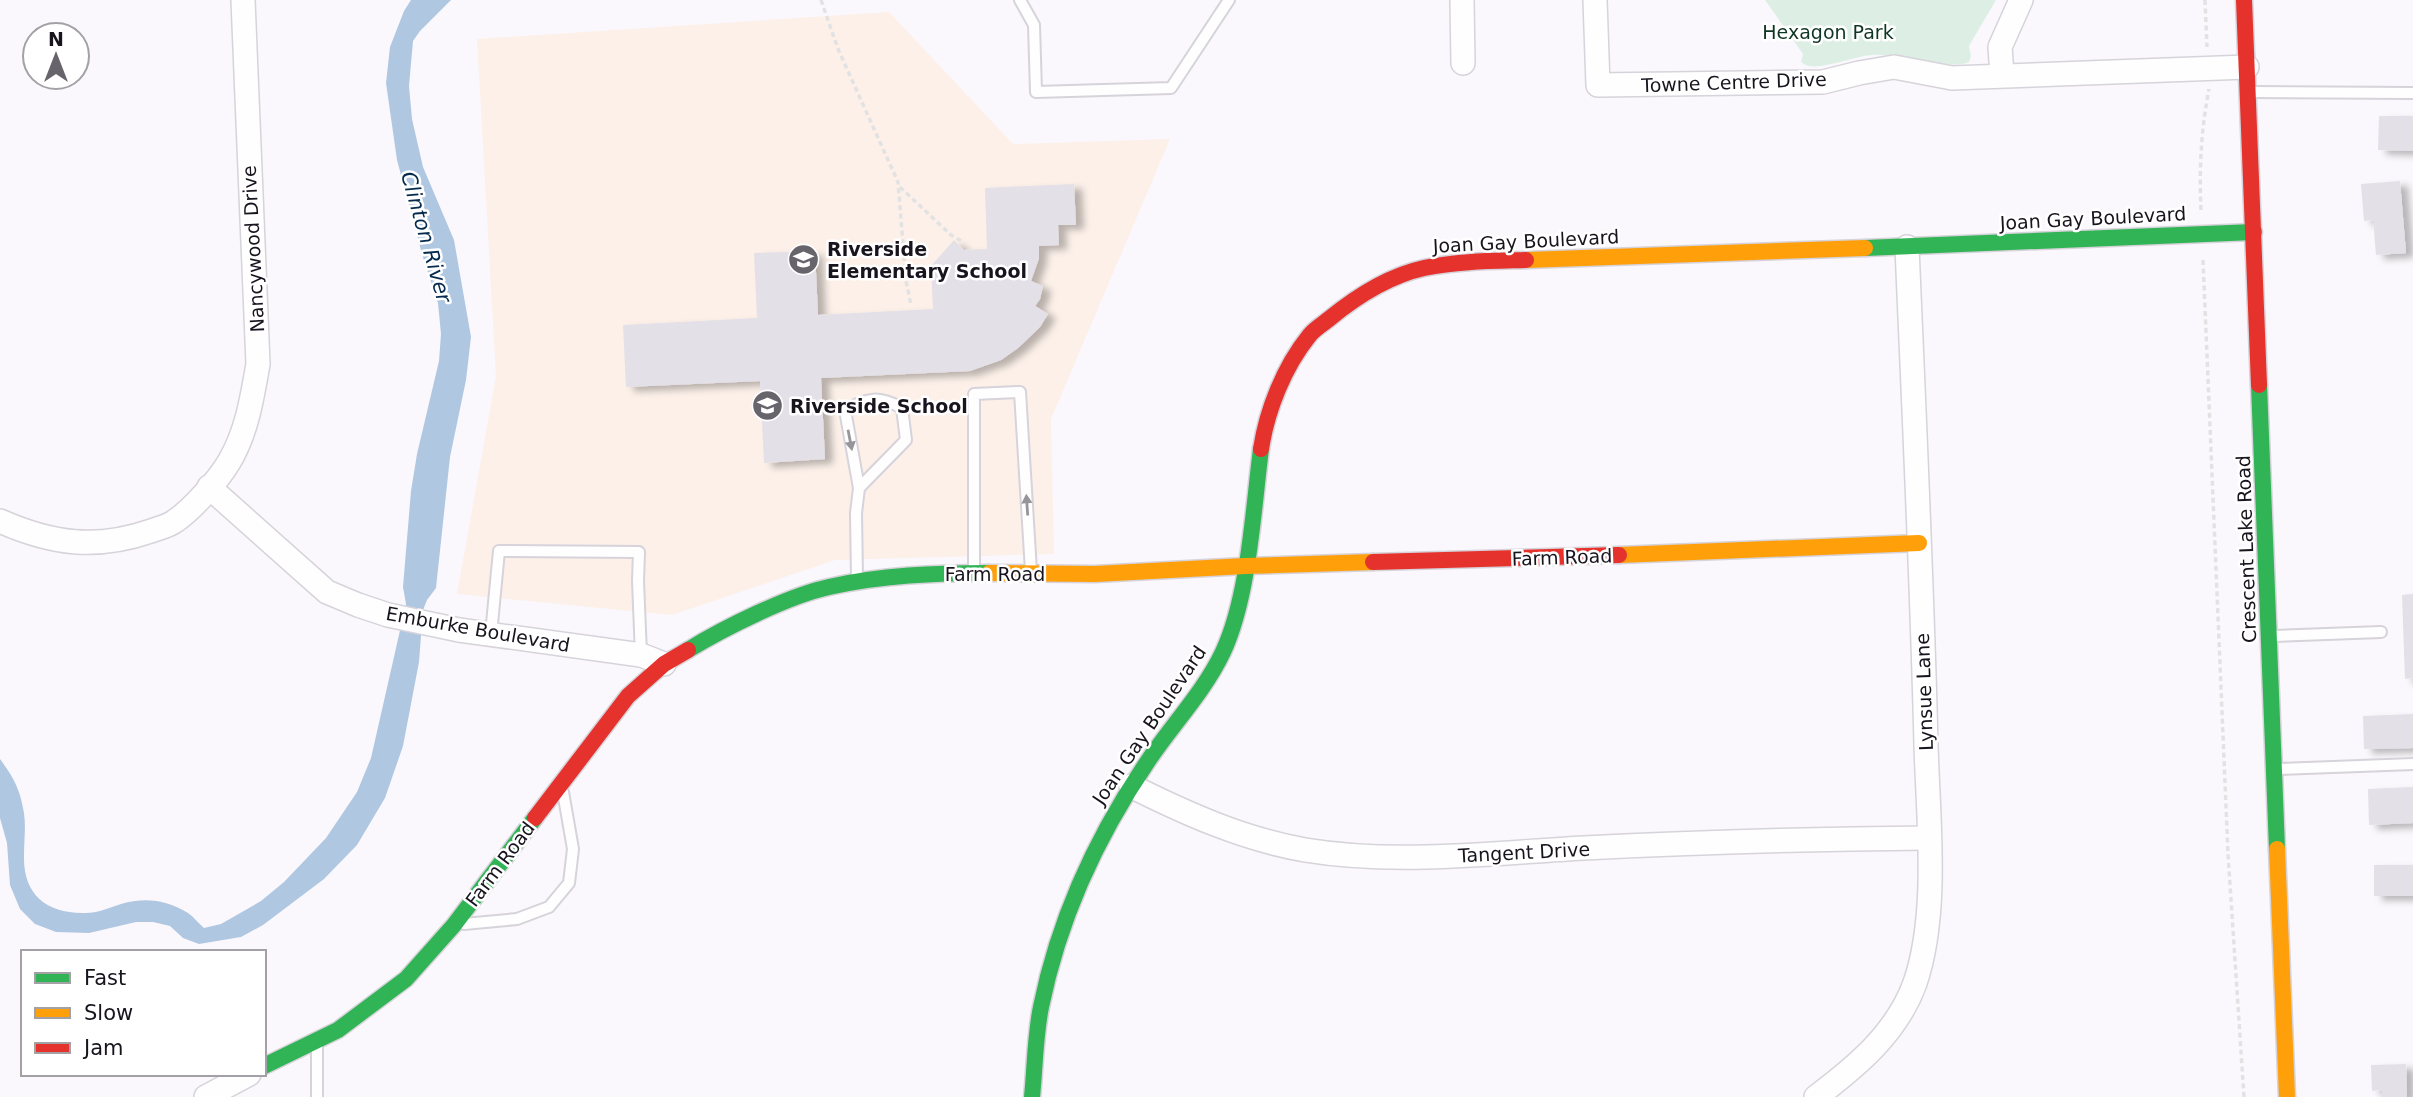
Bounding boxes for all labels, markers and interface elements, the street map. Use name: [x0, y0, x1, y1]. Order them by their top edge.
north arrow: [21, 21, 91, 91]
park label: Hexagon Park: [1762, 21, 1894, 43]
text: N: [48, 28, 64, 50]
street label: Towne Centre Drive: [1640, 68, 1827, 96]
street label: Nancywood Drive: [238, 165, 268, 333]
water label: Clinton River: [396, 169, 457, 307]
street label: Joan Gay Boulevard: [1998, 202, 2187, 234]
street label: Joan Gay Boulevard: [1431, 225, 1620, 257]
place label: Riverside Elementary School: [827, 238, 1027, 282]
school or university icon: Riverside Elementary School: [787, 243, 821, 277]
school or university icon: Riverside School: [750, 389, 784, 423]
place label: Riverside School: [790, 395, 968, 417]
one-way arrow: [845, 429, 856, 451]
street label: Crescent Lake Road: [2232, 455, 2260, 643]
one-way arrow: [1021, 494, 1032, 516]
street label: Farm Road: [1511, 544, 1613, 570]
street label: Farm Road: [945, 563, 1045, 585]
street label: Emburke Boulevard: [384, 602, 572, 656]
street label: Lynsue Lane: [1911, 633, 1937, 751]
street label: Joan Gay Boulevard: [1087, 641, 1210, 809]
street label: Farm Road: [461, 817, 539, 911]
street label: Tangent Drive: [1456, 838, 1591, 866]
legend: [21, 950, 266, 1076]
text: Fast: [84, 966, 126, 990]
text: Slow: [84, 1001, 133, 1025]
text: Jam: [82, 1036, 124, 1060]

